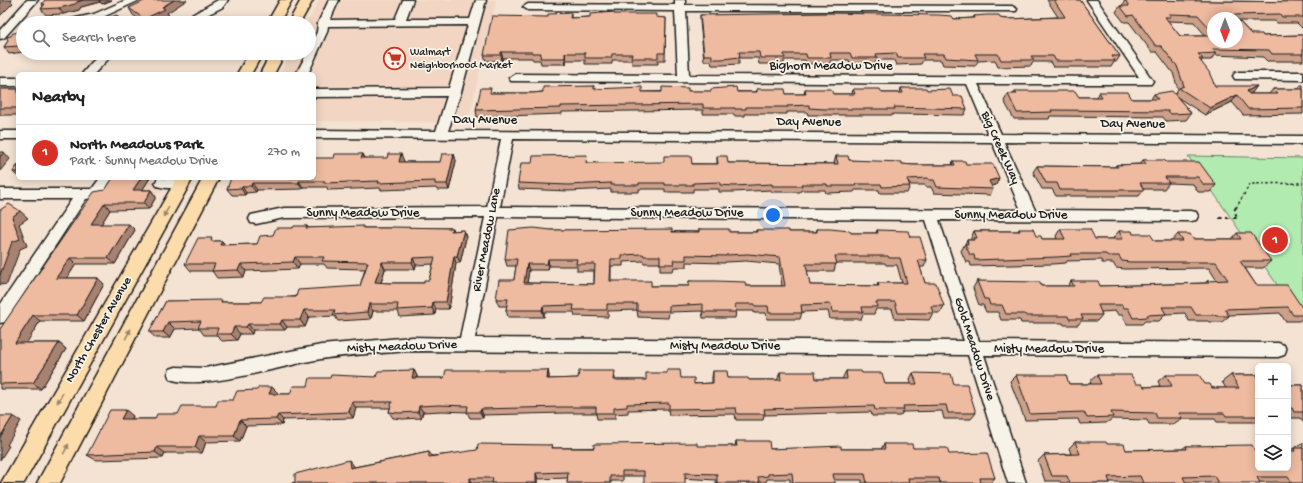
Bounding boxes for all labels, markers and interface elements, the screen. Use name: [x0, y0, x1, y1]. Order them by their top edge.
north arrow: [1207, 12, 1243, 48]
search box: [16, 16, 316, 60]
icon: search: [30, 27, 52, 49]
text: Search here: [62, 29, 136, 47]
supermarket icon: Walmart Neighborhood Market: [382, 46, 408, 72]
place label: Walmart Neighborhood Market: [410, 47, 513, 72]
street label: Bighorn Meadow Drive: [768, 59, 893, 74]
text: Nearby: [32, 88, 85, 108]
street label: Big Creek Way: [977, 108, 1023, 187]
street label: Day Avenue: [452, 113, 517, 128]
street label: Day Avenue: [776, 115, 841, 130]
street label: Day Avenue: [1100, 117, 1165, 132]
text: North Meadows Park: [70, 136, 203, 154]
text: 1: [42, 145, 48, 160]
text: 270 m: [267, 145, 300, 160]
text: Park · Sunny Meadow Drive: [70, 154, 218, 169]
street label: River Meadow Lane: [470, 187, 504, 293]
your location: [763, 205, 783, 225]
one-way arrow: [162, 206, 169, 218]
street label: Sunny Meadow Drive: [307, 206, 420, 221]
street label: Sunny Meadow Drive: [631, 206, 744, 221]
street label: Sunny Meadow Drive: [955, 208, 1068, 223]
pin: 1: [1262, 225, 1288, 255]
street label: North Chester Avenue: [63, 274, 136, 386]
street label: Gold Meadow Drive: [950, 296, 998, 403]
one-way arrow: [124, 328, 131, 340]
street label: Misty Meadow Drive: [347, 338, 458, 356]
street label: Misty Meadow Drive: [670, 339, 780, 354]
street label: Misty Meadow Drive: [994, 342, 1104, 357]
map controls: [1255, 363, 1291, 471]
button: +: [1255, 363, 1291, 399]
one-way arrow: [57, 392, 64, 404]
button: −: [1255, 399, 1291, 435]
button: layers: [1255, 435, 1291, 471]
one-way arrow: [63, 443, 70, 454]

